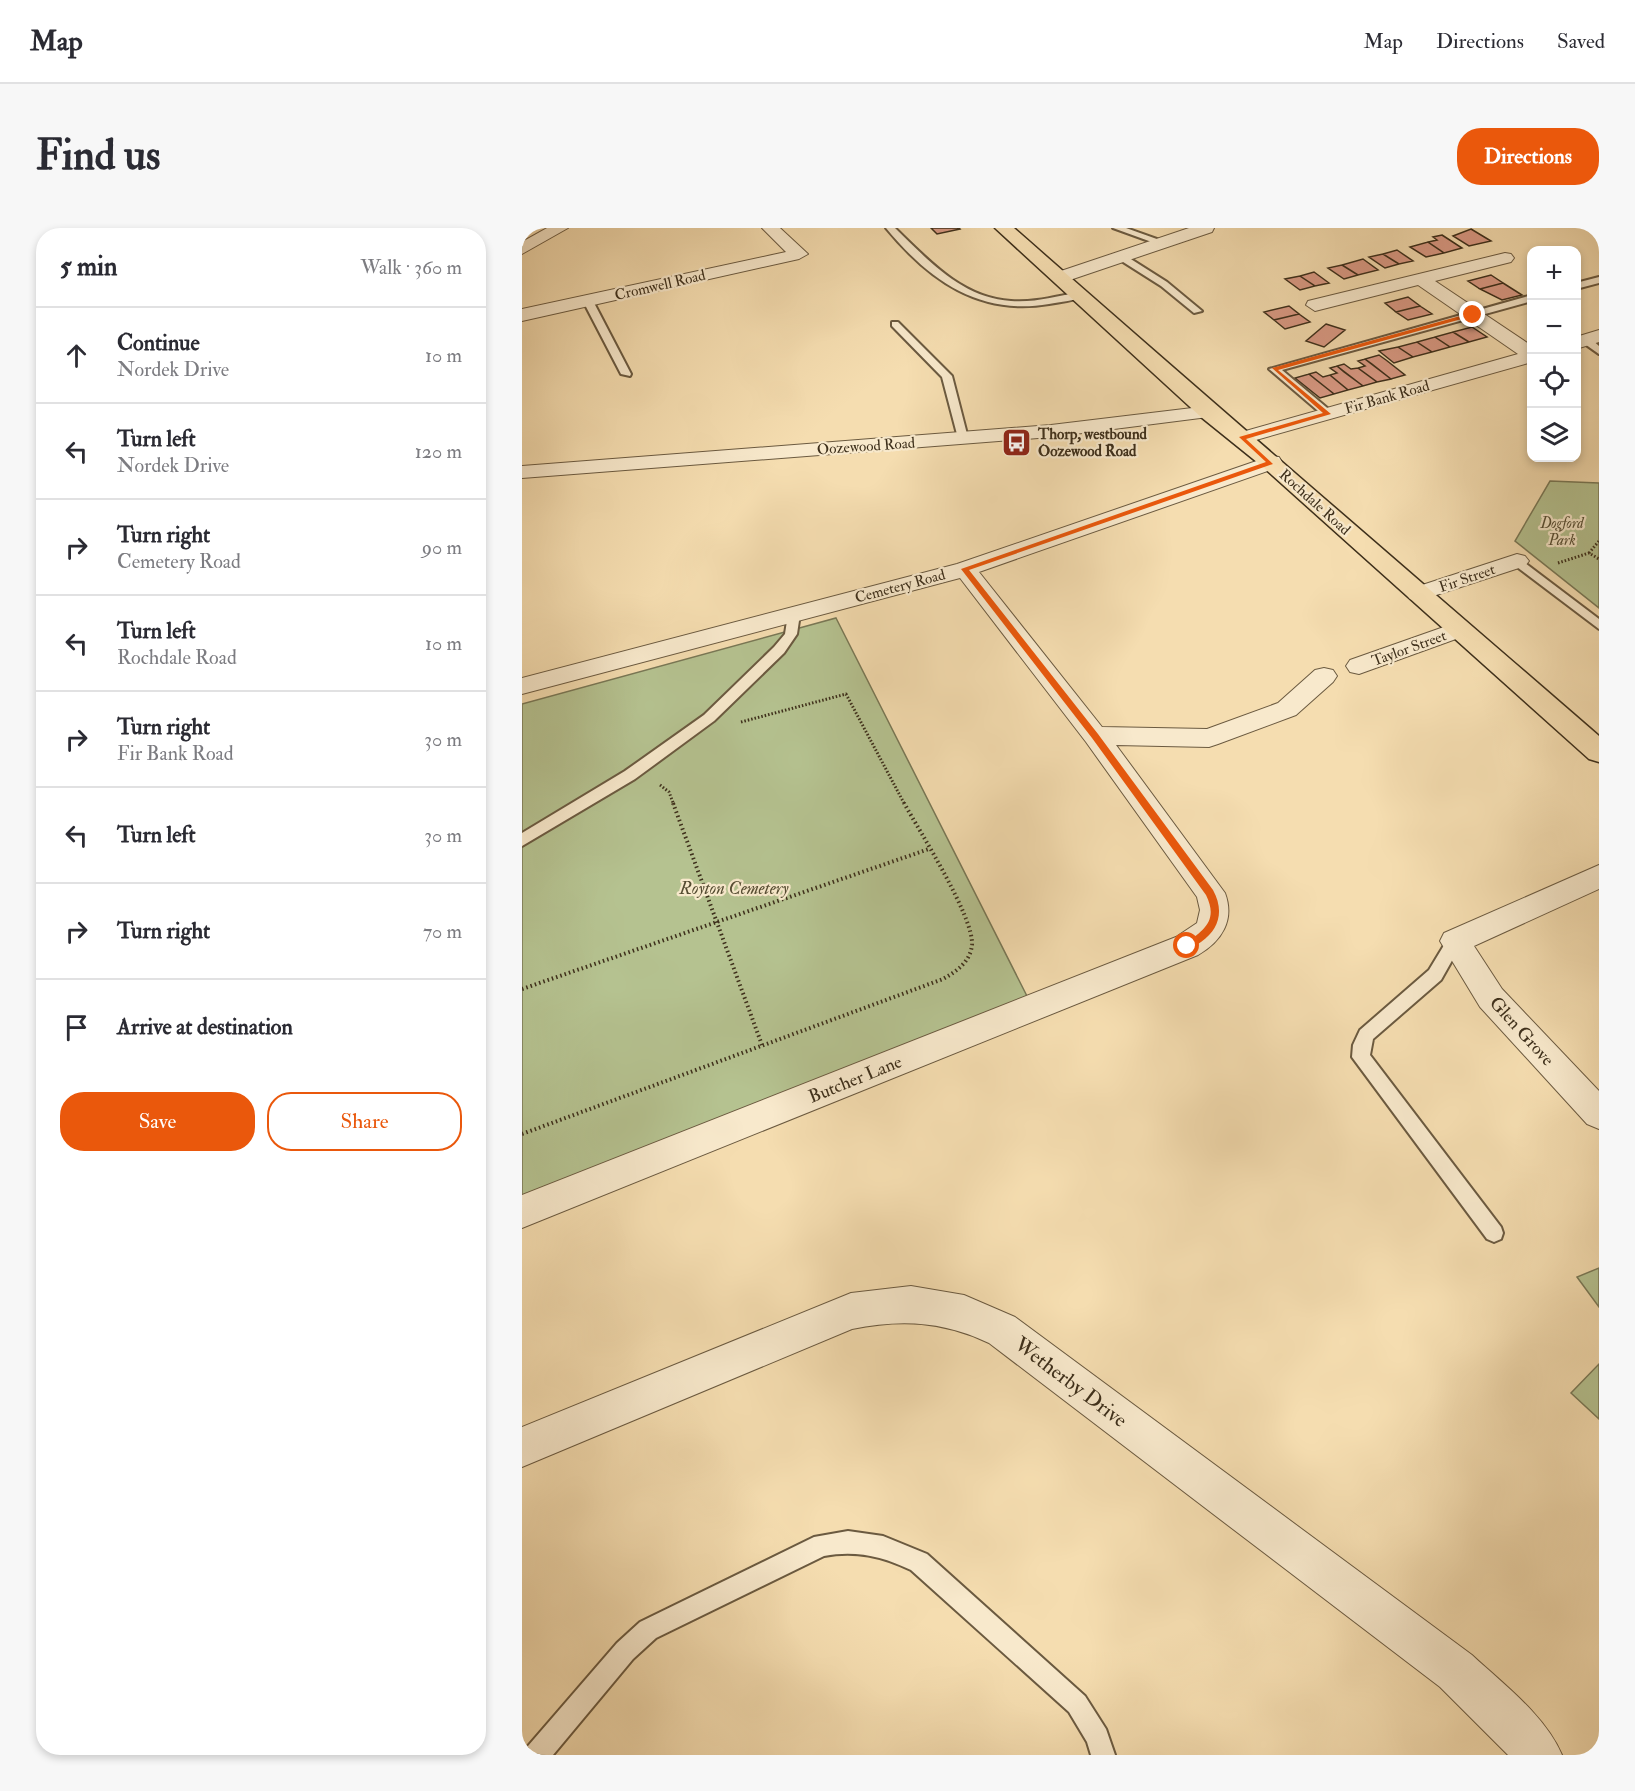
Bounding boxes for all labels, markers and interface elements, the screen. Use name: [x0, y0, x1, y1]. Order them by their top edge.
text: Map: [30, 24, 83, 59]
text: Map: [1363, 28, 1403, 55]
text: Directions: [1436, 28, 1524, 55]
text: Saved: [1557, 28, 1605, 55]
button: Directions: [1457, 128, 1599, 185]
text: Find us: [36, 130, 160, 182]
map controls: [1527, 246, 1581, 462]
button: +: [1527, 246, 1581, 300]
text: 5 min: [60, 251, 117, 283]
text: Walk · 360 m: [360, 255, 462, 280]
street label: Cromwell Road: [613, 266, 708, 305]
button: −: [1527, 300, 1581, 354]
route end: [1459, 301, 1485, 327]
text: Continue: [117, 329, 200, 357]
icon: ahead: [60, 339, 93, 372]
text: 10 m: [425, 343, 462, 368]
button: locate: [1527, 354, 1581, 408]
text: Nordek Drive: [117, 357, 229, 382]
street label: Fir Bank Road: [1342, 376, 1432, 419]
button: layers: [1527, 408, 1581, 462]
text: Turn left: [117, 425, 196, 453]
place label: Thorp, westbound Oozewood Road: [1037, 425, 1148, 461]
bus stop icon: Thorp, westbound Oozewood Road: [1001, 427, 1033, 459]
street label: Oozewood Road: [816, 434, 916, 459]
icon: left: [60, 435, 93, 468]
text: 120 m: [415, 439, 462, 464]
text: Nordek Drive: [117, 453, 229, 478]
street label: Rochdale Road: [1275, 465, 1355, 540]
park label: Dogford Park: [1539, 514, 1585, 550]
text: Turn right: [117, 521, 210, 549]
icon: right: [60, 531, 93, 564]
text: 90 m: [422, 535, 462, 560]
text: Cemetery Road: [117, 549, 241, 574]
street label: Fir Street: [1437, 560, 1498, 597]
street label: Cemetery Road: [853, 565, 948, 608]
text: Turn left: [117, 617, 196, 645]
street label: Taylor Street: [1369, 626, 1449, 671]
icon: left: [60, 627, 93, 660]
text: 10 m: [425, 631, 462, 656]
text: Rochdale Road: [117, 645, 237, 670]
text: Turn right: [117, 713, 210, 741]
icon: right: [60, 723, 93, 756]
text: 30 m: [424, 727, 462, 752]
text: Fir Bank Road: [117, 741, 234, 766]
icon: left: [60, 819, 93, 852]
text: Turn left: [117, 821, 196, 849]
text: 30 m: [424, 823, 462, 848]
park label: Royton Cemetery: [678, 877, 789, 900]
icon: right: [60, 915, 93, 948]
text: Turn right: [117, 917, 210, 945]
text: 70 m: [423, 919, 462, 944]
route start: [1173, 932, 1199, 958]
street label: Glen Grove: [1484, 992, 1559, 1071]
icon: arrive: [60, 1011, 93, 1044]
text: Arrive at destination: [117, 1013, 293, 1041]
street label: Butcher Lane: [805, 1050, 906, 1109]
button: Save: [60, 1092, 255, 1151]
button: Share: [267, 1092, 462, 1151]
street label: Wetherby Drive: [1008, 1331, 1133, 1434]

